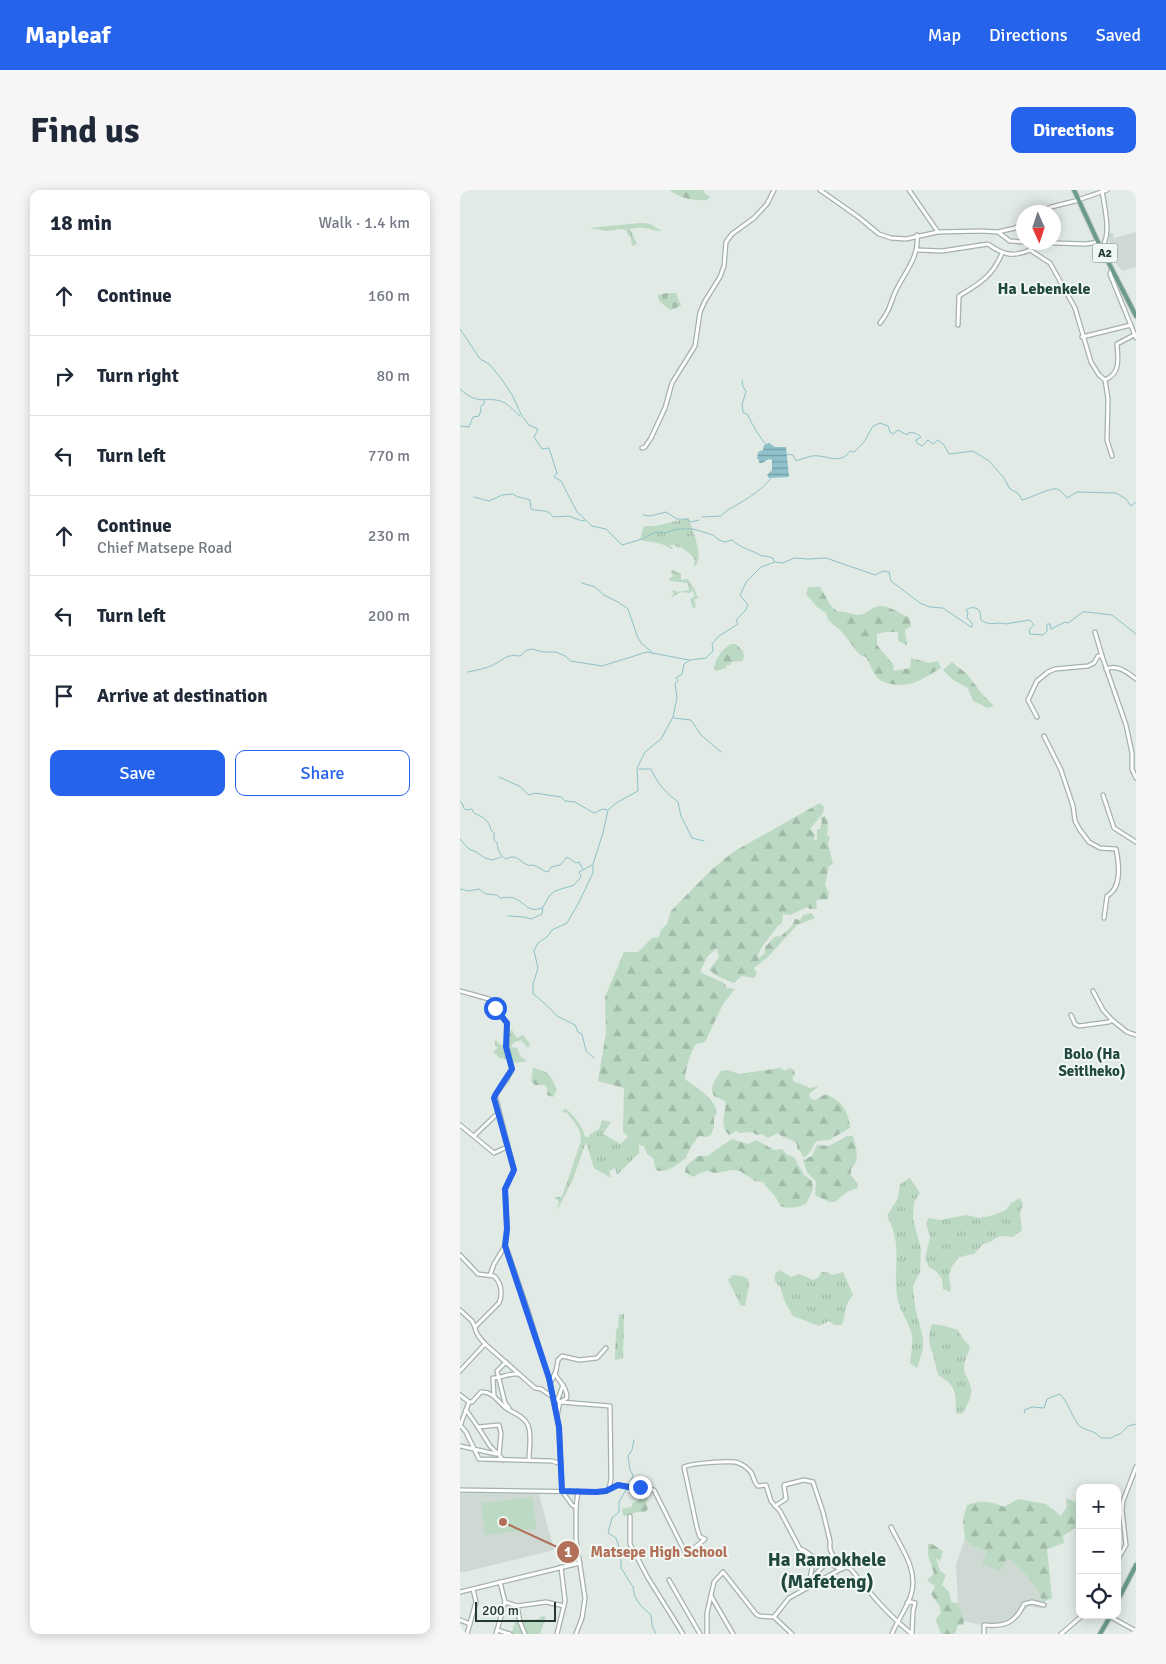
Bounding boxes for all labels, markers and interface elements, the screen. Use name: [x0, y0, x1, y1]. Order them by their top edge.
text: Mapleaf: [25, 20, 110, 50]
text: Map: [928, 24, 961, 46]
text: Directions: [989, 24, 1068, 46]
text: Saved: [1096, 24, 1141, 46]
button: Directions: [1011, 107, 1136, 153]
text: Find us: [30, 109, 140, 152]
north arrow: [1016, 205, 1061, 250]
text: 18 min: [50, 210, 112, 236]
text: Walk · 1.4 km: [318, 213, 410, 233]
road number: A2: [1092, 244, 1118, 262]
district label: Ha Lebenkele: [998, 279, 1091, 299]
icon: ahead: [50, 282, 78, 310]
text: Continue: [97, 284, 172, 308]
text: 160 m: [368, 286, 410, 306]
icon: right: [50, 362, 78, 390]
text: Turn right: [97, 364, 179, 388]
text: 80 m: [376, 366, 410, 386]
icon: left: [50, 442, 78, 470]
text: Turn left: [97, 444, 166, 468]
text: 770 m: [368, 446, 410, 466]
text: Continue: [97, 514, 172, 538]
icon: ahead: [50, 522, 78, 550]
text: 230 m: [368, 526, 410, 546]
text: Chief Matsepe Road: [97, 538, 232, 558]
icon: left: [50, 602, 78, 630]
text: Turn left: [97, 604, 166, 628]
text: 200 m: [368, 606, 410, 626]
icon: arrive: [50, 682, 78, 710]
text: Arrive at destination: [97, 684, 268, 708]
button: Save: [50, 750, 225, 796]
button: Share: [235, 750, 410, 796]
route start: [484, 997, 507, 1020]
district label: Bolo (Ha Seitlheko): [1058, 1045, 1126, 1080]
route end: [629, 1476, 652, 1499]
map controls: [1076, 1484, 1121, 1619]
button: +: [1076, 1484, 1121, 1529]
button: −: [1076, 1529, 1121, 1574]
callout: Matsepe High School: [555, 1537, 737, 1567]
text: 1: [564, 1543, 572, 1561]
text: Matsepe High School: [591, 1543, 728, 1561]
district label: Ha Ramokhele (Mafeteng): [768, 1548, 886, 1594]
button: locate: [1076, 1574, 1121, 1619]
scale bar: [475, 1599, 556, 1622]
text: 200 m: [482, 1602, 519, 1619]

